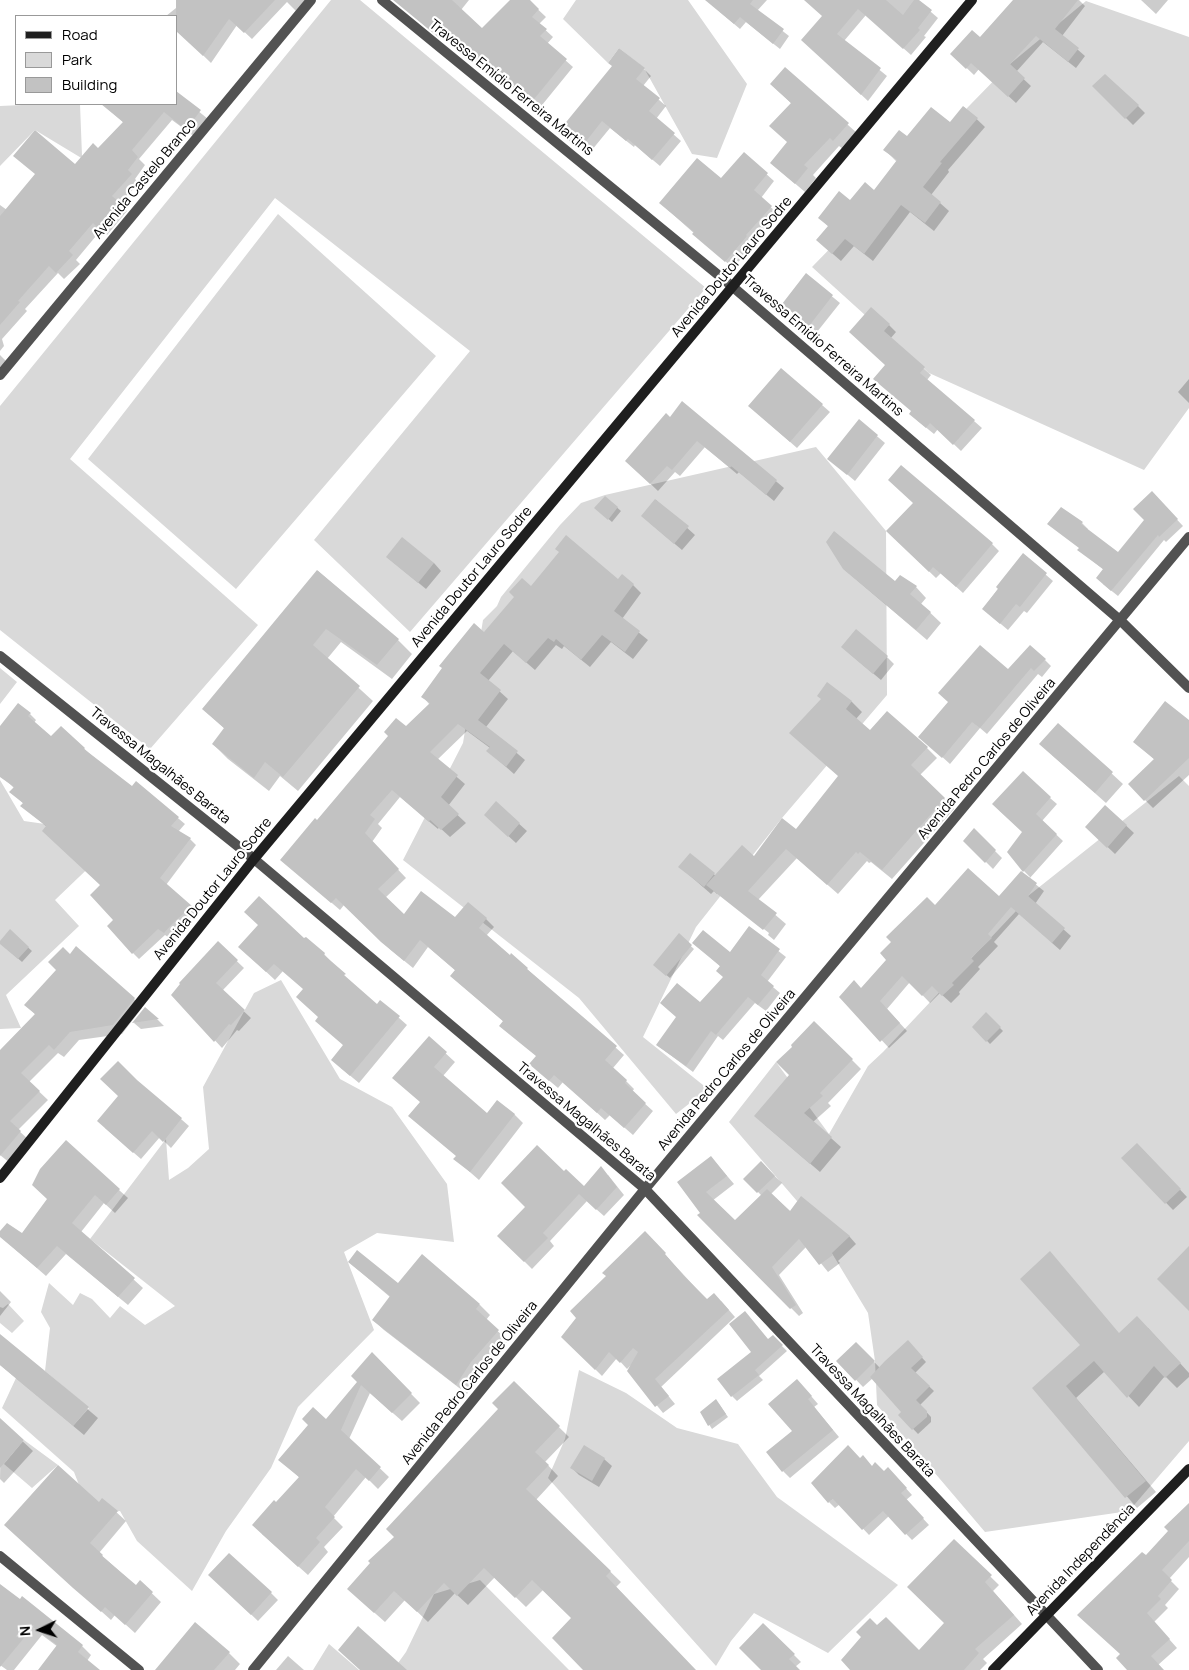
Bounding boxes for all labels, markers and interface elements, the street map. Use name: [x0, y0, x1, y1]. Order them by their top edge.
legend: [15, 15, 178, 105]
street label: Travessa Emídio Ferreira Martins: [425, 16, 597, 160]
text: Road: [62, 24, 98, 45]
text: Park: [62, 49, 92, 70]
text: Building: [62, 74, 117, 95]
street label: Avenida Castelo Branco: [90, 115, 200, 243]
street label: Avenida Doutor Lauro Sodre: [668, 193, 796, 341]
street label: Travessa Emídio Ferreira Martins: [739, 272, 907, 420]
street label: Avenida Doutor Lauro Sodre: [408, 503, 536, 651]
street label: Avenida Pedro Carlos de Oliveira: [914, 675, 1060, 843]
street label: Travessa Magalhães Barata: [86, 704, 234, 828]
street label: Avenida Doutor Lauro Sodre: [150, 814, 276, 964]
street label: Avenida Pedro Carlos de Oliveira: [654, 986, 800, 1154]
street label: Travessa Magalhães Barata: [513, 1059, 659, 1185]
street label: Avenida Pedro Carlos de Oliveira: [399, 1298, 541, 1468]
street label: Travessa Magalhães Barata: [806, 1341, 938, 1481]
street label: Avenida Independência: [1023, 1501, 1139, 1619]
north arrow: [15, 1605, 65, 1655]
text: N: [15, 1625, 34, 1637]

